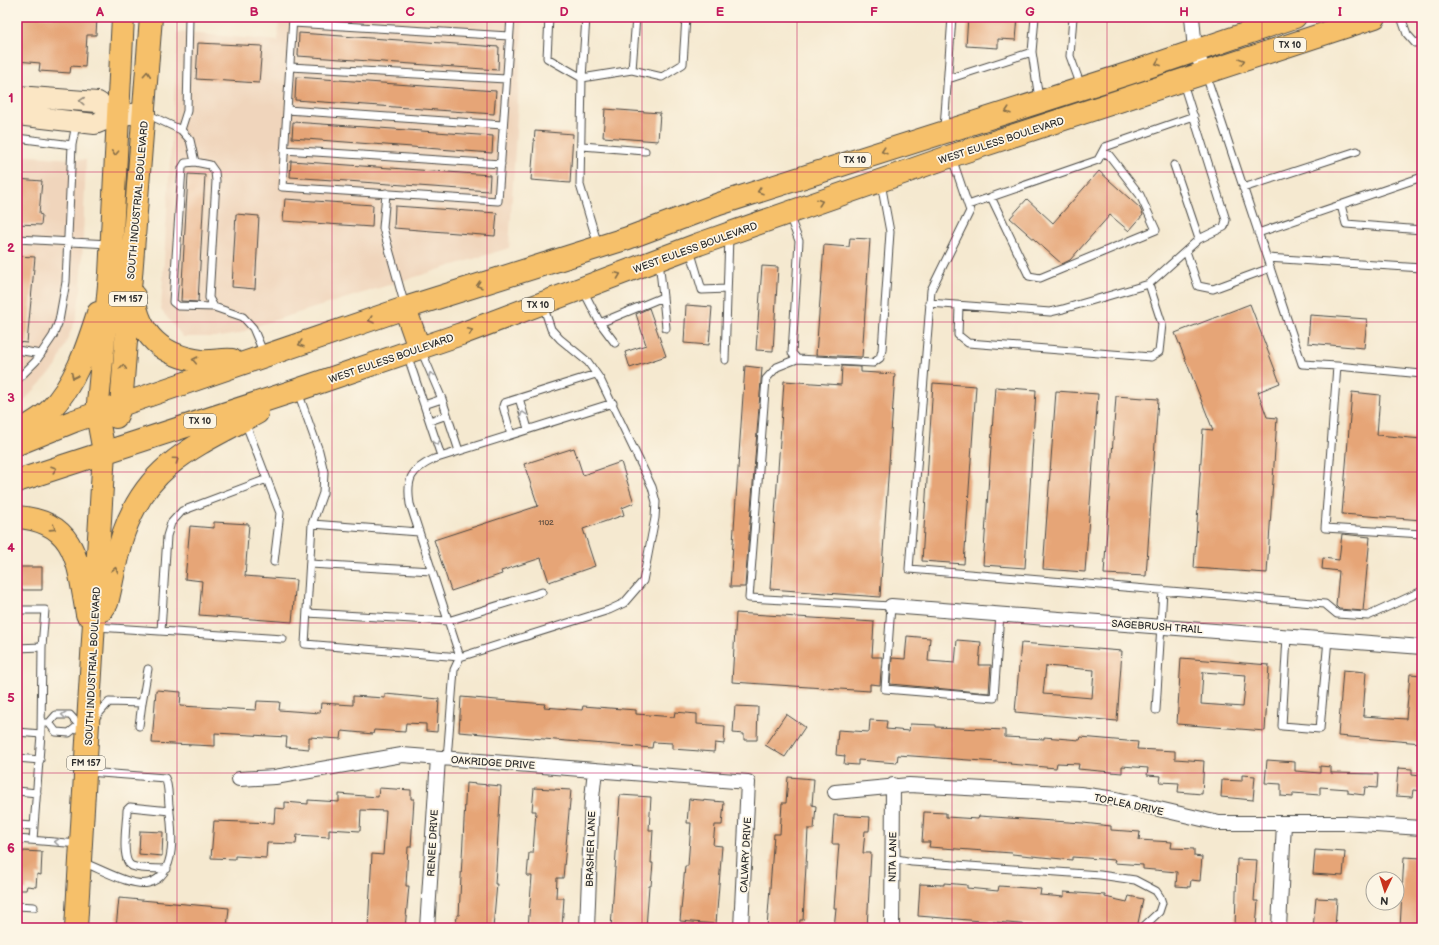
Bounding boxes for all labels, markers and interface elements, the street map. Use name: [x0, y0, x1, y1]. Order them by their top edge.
text: A: [95, 4, 104, 20]
text: B: [249, 4, 259, 20]
text: C: [405, 4, 415, 20]
text: D: [559, 4, 569, 20]
text: E: [716, 4, 725, 20]
text: F: [870, 4, 878, 20]
text: G: [1025, 4, 1035, 20]
text: H: [1179, 4, 1189, 20]
text: I: [1338, 4, 1342, 20]
road number: TX 10: [1274, 38, 1306, 52]
one-way arrow: [1238, 57, 1245, 66]
one-way arrow: [1155, 58, 1162, 67]
one-way arrow: [143, 71, 152, 78]
text: 1: [8, 90, 14, 106]
one-way arrow: [79, 96, 85, 105]
one-way arrow: [1004, 107, 1011, 115]
street label: WEST EULESS BOULEVARD: [937, 115, 1066, 167]
street label: SOUTH INDUSTRIAL BOULEVARD: [125, 120, 151, 280]
one-way arrow: [881, 146, 888, 155]
one-way arrow: [111, 150, 120, 156]
road number: TX 10: [839, 153, 871, 167]
one-way arrow: [757, 186, 764, 195]
one-way arrow: [816, 198, 823, 207]
street label: WEST EULESS BOULEVARD: [632, 220, 759, 276]
text: 2: [7, 240, 15, 256]
one-way arrow: [615, 271, 622, 279]
one-way arrow: [476, 280, 483, 289]
road number: FM 157: [109, 292, 147, 306]
road number: TX 10: [522, 298, 554, 312]
one-way arrow: [368, 315, 375, 323]
one-way arrow: [466, 327, 473, 335]
street label: WEST EULESS BOULEVARD: [327, 332, 455, 386]
one-way arrow: [297, 339, 304, 347]
one-way arrow: [192, 356, 198, 364]
one-way arrow: [119, 364, 128, 370]
one-way arrow: [428, 371, 436, 378]
one-way arrow: [71, 372, 79, 380]
text: 3: [7, 390, 15, 406]
one-way arrow: [519, 410, 528, 417]
road number: TX 10: [184, 414, 216, 428]
one-way arrow: [432, 439, 440, 446]
one-way arrow: [171, 458, 178, 465]
one-way arrow: [50, 465, 57, 474]
house number: 1102: [538, 518, 554, 527]
one-way arrow: [49, 523, 56, 530]
text: 4: [7, 540, 15, 556]
one-way arrow: [110, 567, 118, 574]
street label: SOUTH INDUSTRIAL BOULEVARD: [83, 586, 103, 746]
street label: SAGEBRUSH TRAIL: [1111, 618, 1203, 636]
text: 5: [7, 690, 15, 706]
one-way arrow: [61, 711, 67, 720]
street label: OAKRIDGE DRIVE: [450, 754, 536, 772]
road number: FM 157: [67, 756, 105, 770]
street label: TOPLEA DRIVE: [1093, 792, 1165, 818]
street label: RENEE DRIVE: [425, 809, 441, 877]
street label: BRASHER LANE: [584, 811, 598, 887]
street label: CALVARY DRIVE: [738, 817, 754, 893]
street label: NITA LANE: [887, 831, 899, 882]
one-way arrow: [54, 838, 60, 847]
text: 6: [7, 840, 15, 856]
north arrow: [1365, 871, 1405, 911]
text: N: [1380, 894, 1389, 907]

